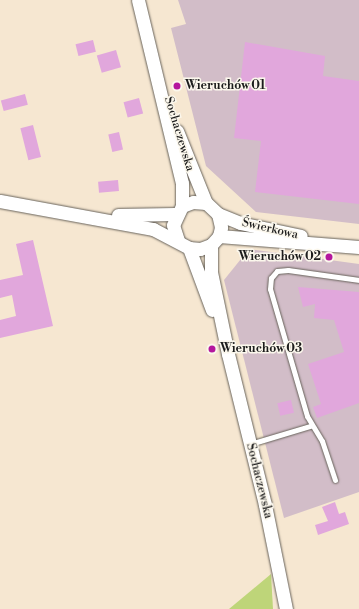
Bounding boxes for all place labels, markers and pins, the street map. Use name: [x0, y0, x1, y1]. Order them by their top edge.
place label: Wieruchów 01: [185, 79, 265, 93]
marker: Wieruchów 01: [172, 81, 182, 91]
place label: Wieruchów 02: [239, 250, 321, 264]
marker: Wieruchów 02: [324, 252, 334, 262]
place label: Wieruchów 03: [220, 342, 302, 356]
marker: Wieruchów 03: [207, 344, 217, 354]

